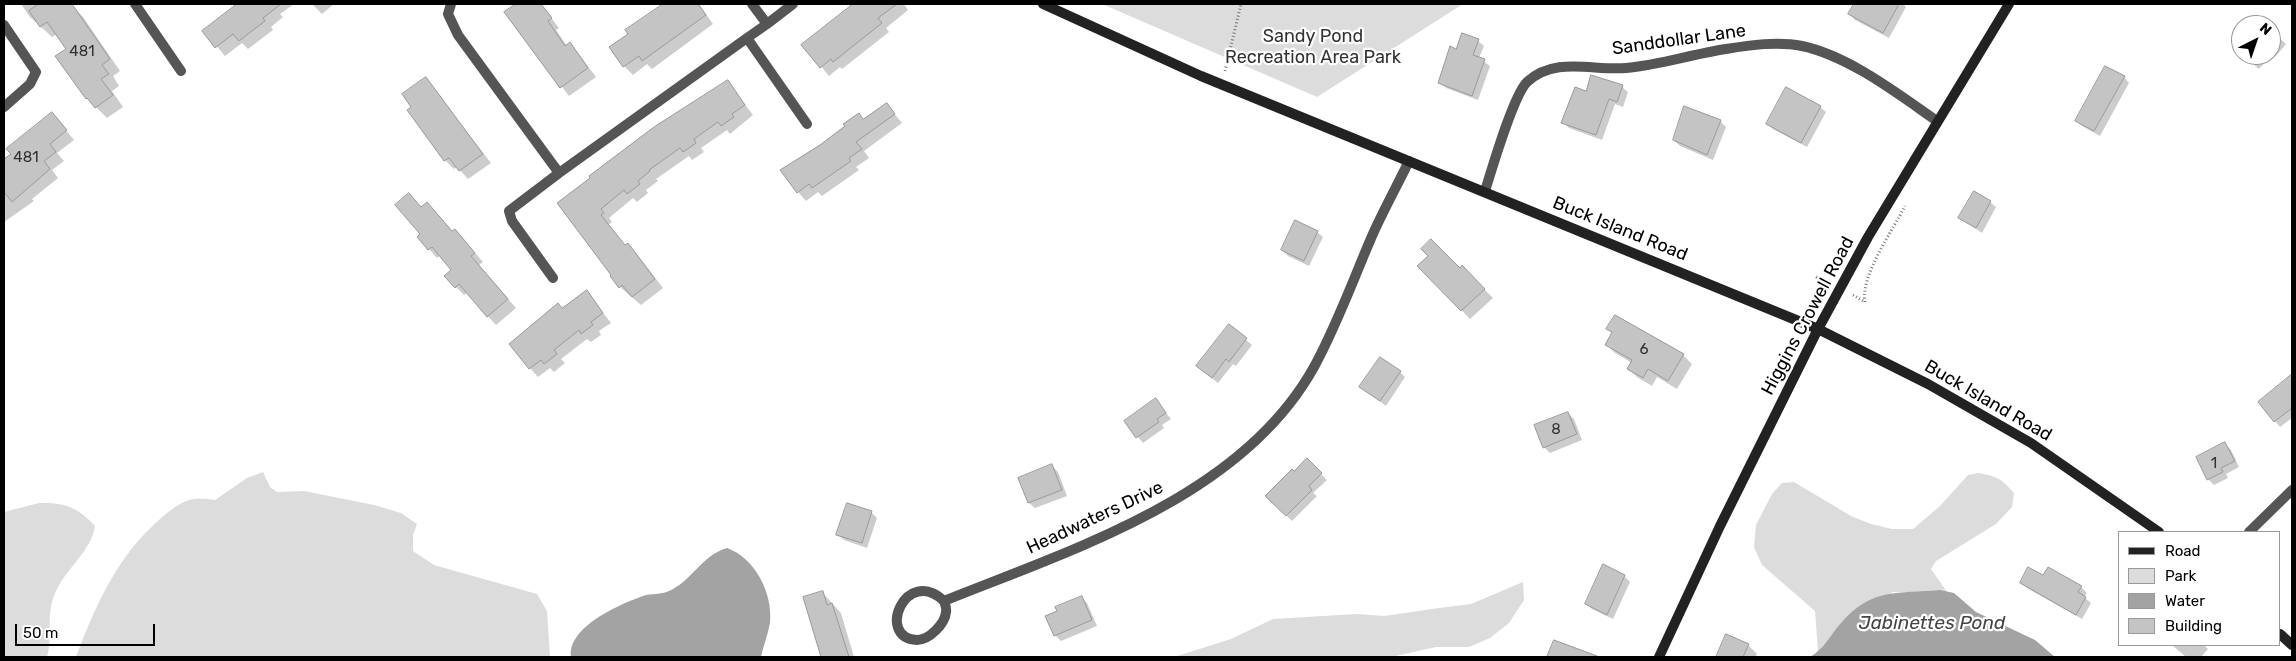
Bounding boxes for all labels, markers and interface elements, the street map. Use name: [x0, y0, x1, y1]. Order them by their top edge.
north arrow: [2231, 15, 2281, 65]
text: N: [2256, 19, 2275, 39]
street label: Sanddollar Lane: [1611, 20, 1747, 60]
park label: Sandy Pond Recreation Area Park: [1225, 26, 1401, 68]
house number: 481: [69, 43, 95, 61]
house number: 481: [13, 149, 39, 167]
street label: Buck Island Road: [1549, 192, 1691, 266]
street label: Higgins Crowell Road: [1757, 233, 1859, 399]
house number: 6: [1639, 341, 1649, 359]
street label: Buck Island Road: [1920, 356, 2056, 446]
house number: 8: [1551, 421, 1561, 439]
house number: 1: [2211, 455, 2217, 473]
street label: Headwaters Drive: [1023, 477, 1167, 559]
legend: [2118, 531, 2281, 646]
text: Road: [2165, 542, 2201, 560]
text: Park: [2165, 567, 2196, 585]
text: Water: [2165, 592, 2205, 610]
water label: Jabinettes Pond: [1859, 613, 2005, 635]
scale bar: [18, 614, 158, 646]
text: Building: [2165, 617, 2222, 635]
text: 50 m: [23, 624, 58, 642]

